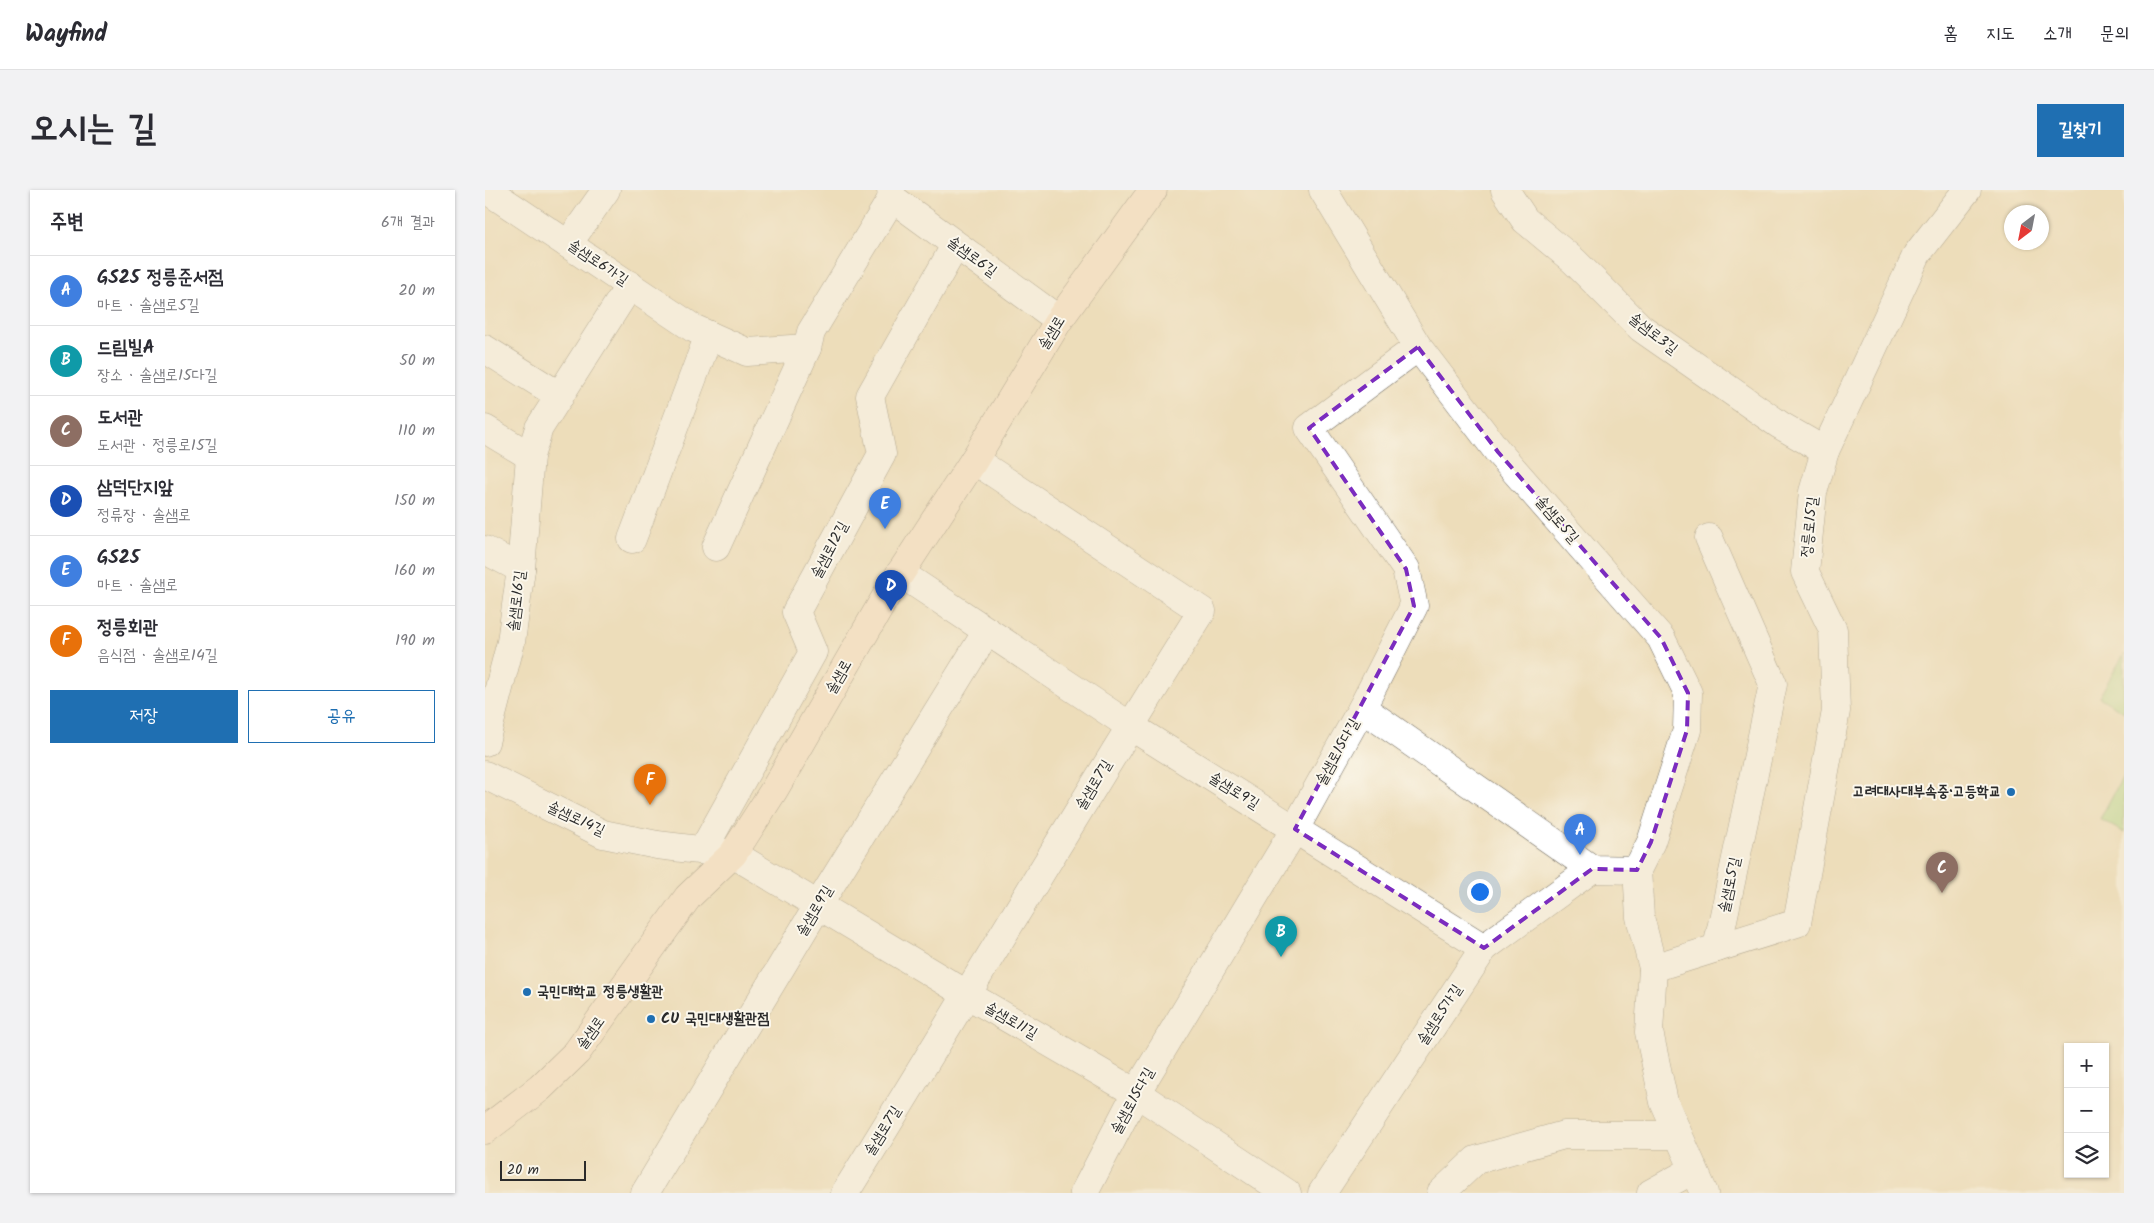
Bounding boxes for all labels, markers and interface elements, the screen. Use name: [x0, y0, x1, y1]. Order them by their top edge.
text: Wayfind: [25, 15, 107, 54]
text: 홈: [1944, 20, 1958, 49]
text: 지도: [1986, 20, 2015, 49]
text: 소개: [2043, 20, 2072, 49]
text: 문의: [2100, 20, 2129, 49]
text: 오시는 길: [30, 102, 156, 158]
button: 길찾기: [2037, 104, 2124, 157]
north arrow: [2004, 205, 2049, 250]
text: 주변: [50, 206, 84, 239]
text: 6개 결과: [381, 210, 435, 235]
street label: 솔샘로6길: [942, 231, 1002, 283]
street label: 솔샘로6가길: [563, 234, 633, 292]
text: GS25 정릉준서점: [97, 263, 223, 293]
text: A: [61, 278, 71, 303]
text: 20 m: [399, 278, 435, 303]
text: 마트 · 솔샘로5길: [97, 293, 199, 318]
street label: 솔샘로3길: [1623, 307, 1683, 361]
street label: 솔샘로: [1032, 311, 1072, 355]
text: 드림빌A: [97, 333, 155, 363]
text: B: [61, 348, 71, 373]
text: 50 m: [399, 348, 435, 373]
text: 장소 · 솔샘로15다길: [97, 363, 217, 388]
text: 도서관: [97, 403, 143, 433]
text: C: [61, 418, 71, 443]
text: 110 m: [398, 418, 435, 443]
text: 도서관 · 정릉로15길: [97, 433, 217, 458]
text: 삼덕단지앞: [97, 473, 173, 503]
text: D: [61, 488, 71, 513]
text: 150 m: [394, 488, 435, 513]
pin: E: [869, 488, 901, 529]
street label: 솔샘로5길: [1529, 491, 1585, 549]
street label: 정릉로15길: [1795, 495, 1825, 559]
text: 정류장 · 솔샘로: [97, 503, 191, 528]
street label: 솔샘로12길: [805, 517, 855, 583]
text: GS25: [97, 543, 140, 573]
text: E: [62, 558, 70, 583]
text: 160 m: [394, 558, 435, 583]
street label: 솔샘로16길: [501, 569, 533, 633]
pin: D: [875, 570, 907, 611]
text: 마트 · 솔샘로: [97, 573, 178, 598]
text: 정릉회관: [97, 613, 158, 643]
text: F: [62, 628, 70, 653]
text: 190 m: [395, 628, 435, 653]
text: 음식점 · 솔샘로14길: [97, 643, 218, 668]
street label: 솔샘로: [820, 655, 858, 699]
button: 저장: [50, 690, 238, 743]
button: 공유: [248, 690, 435, 743]
street label: 솔샘로15다길: [1310, 714, 1366, 790]
street label: 솔샘로7길: [1069, 755, 1119, 815]
pin: F: [634, 764, 666, 805]
street label: 솔샘로9길: [1204, 766, 1264, 816]
place label: 고려대사대부속중·고등학교: [1853, 780, 2001, 804]
marker: 고려대사대부속중·고등학교: [2005, 786, 2017, 798]
street label: 솔샘로14길: [543, 795, 609, 843]
pin: A: [1564, 814, 1596, 855]
pin: C: [1926, 852, 1958, 893]
street label: 솔샘로5길: [1712, 855, 1748, 915]
your location: [1467, 879, 1493, 905]
street label: 솔샘로9길: [790, 881, 840, 941]
pin: B: [1265, 916, 1297, 957]
place label: 국민대학교 정릉생활관: [537, 980, 663, 1004]
street label: 솔샘로5가길: [1411, 980, 1469, 1050]
marker: 국민대학교 정릉생활관: [521, 986, 533, 998]
street label: 솔샘로11길: [980, 996, 1042, 1046]
place label: CU 국민대생활관점: [661, 1007, 769, 1031]
street label: 솔샘로: [571, 1011, 611, 1055]
marker: CU 국민대생활관점: [645, 1013, 657, 1025]
map controls: [2064, 1043, 2109, 1178]
button: +: [2064, 1043, 2109, 1088]
street label: 솔샘로15다길: [1105, 1063, 1161, 1139]
button: −: [2064, 1088, 2109, 1133]
street label: 솔샘로7길: [858, 1101, 908, 1161]
button: layers: [2064, 1133, 2109, 1178]
scale bar: [500, 1158, 586, 1181]
text: 20 m: [507, 1159, 539, 1181]

